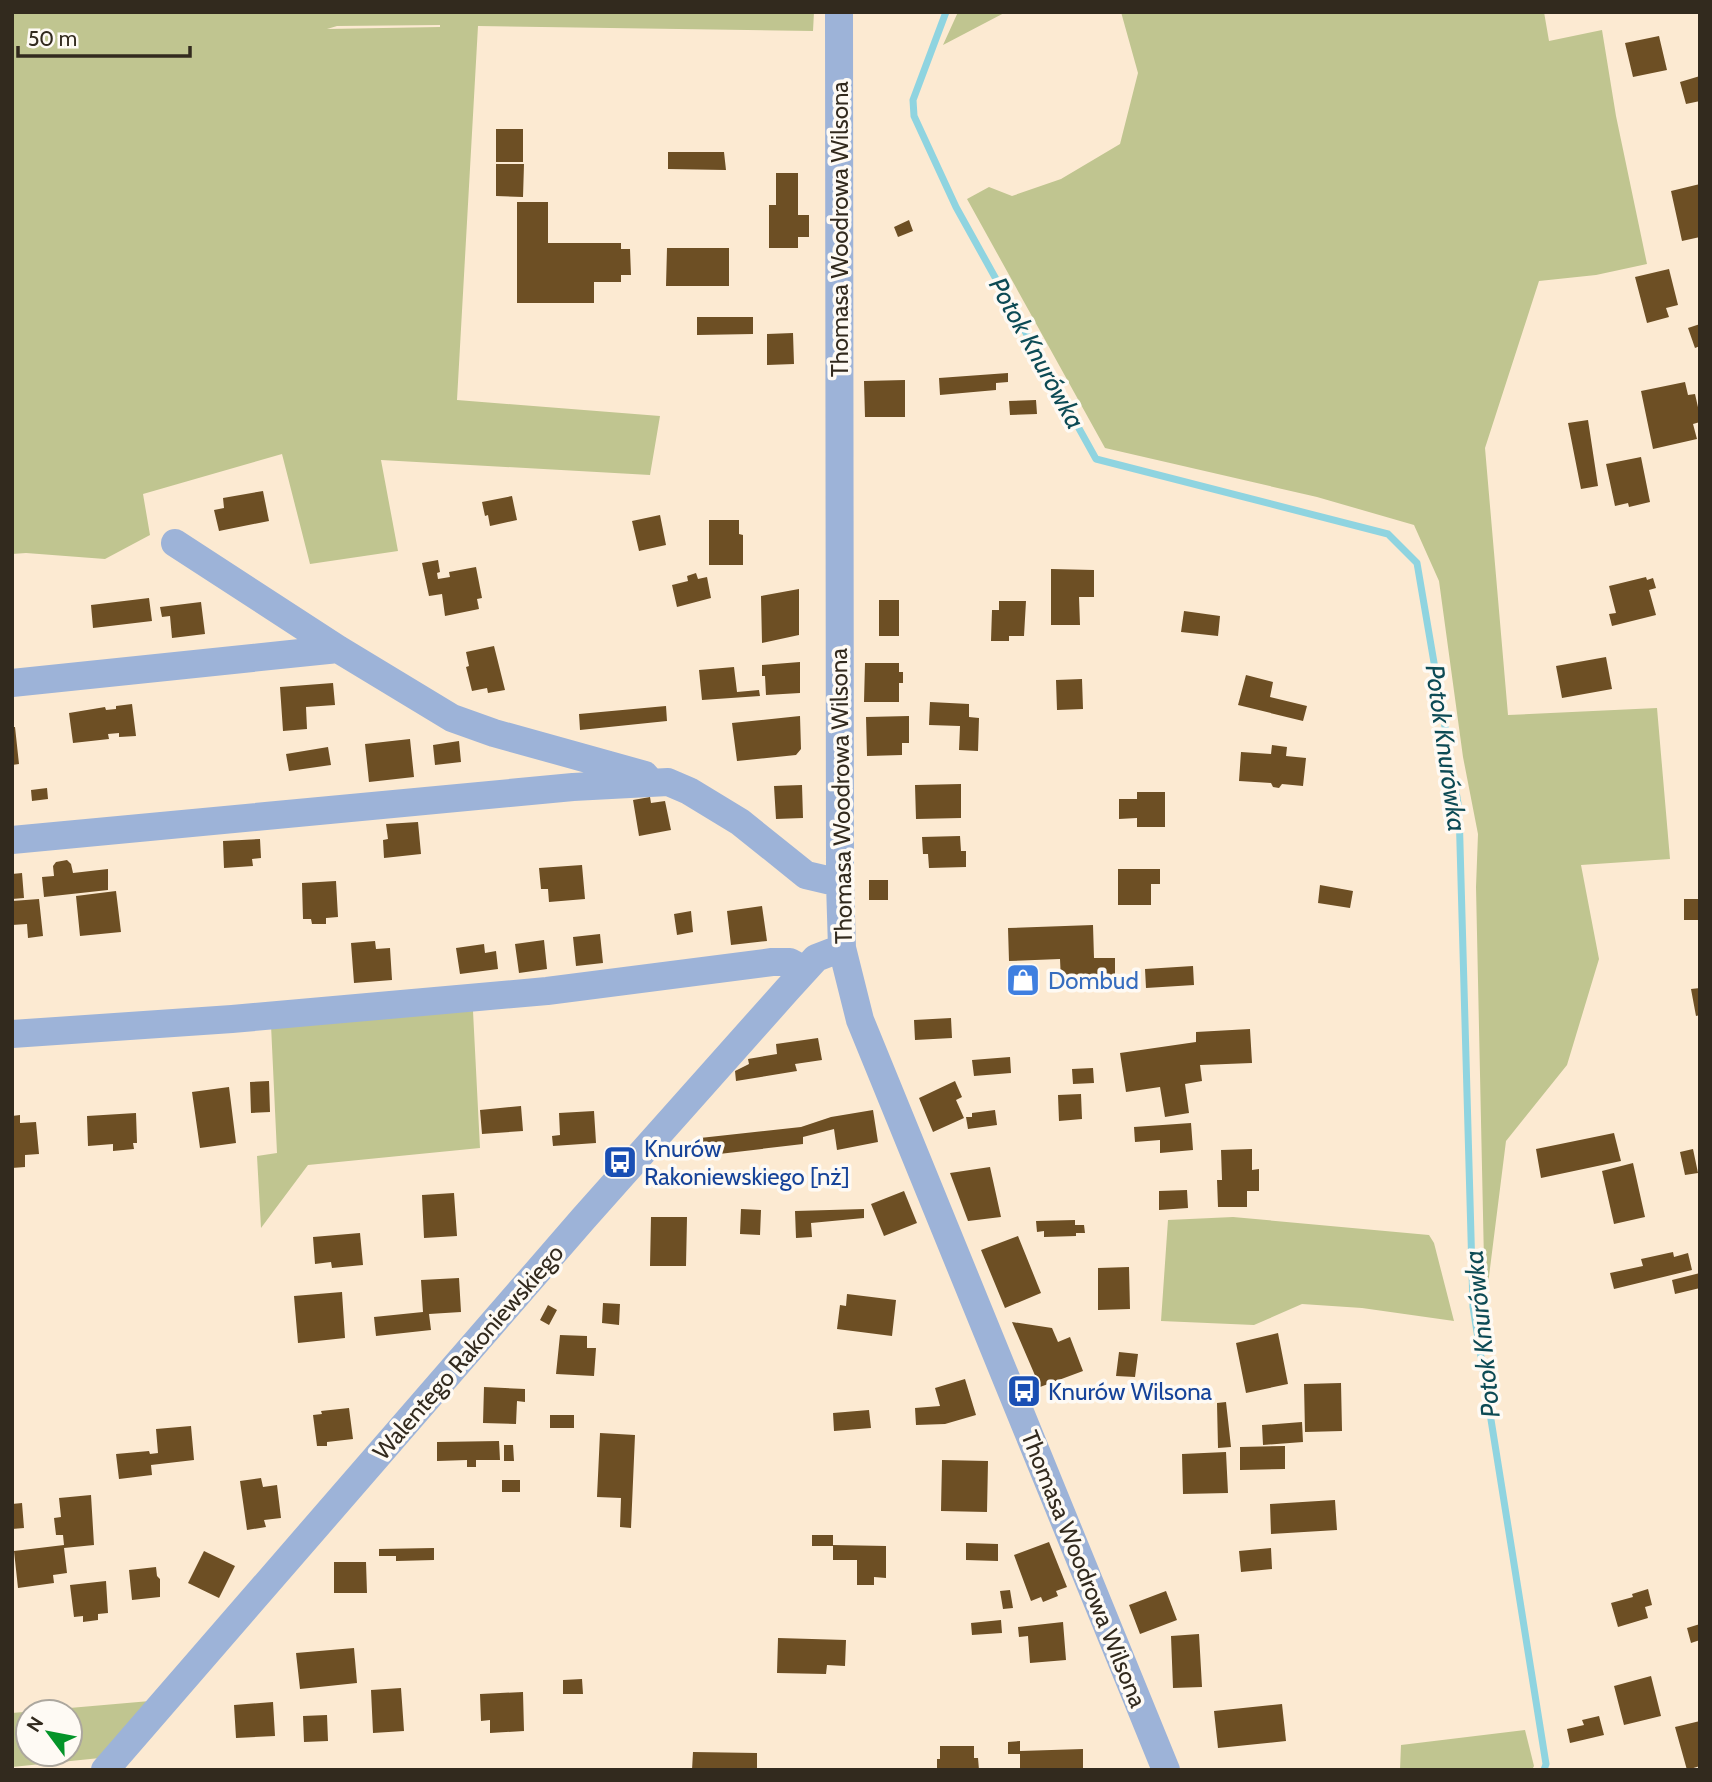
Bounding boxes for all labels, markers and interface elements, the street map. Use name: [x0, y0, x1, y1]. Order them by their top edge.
scale bar: [18, 14, 189, 58]
text: 50 m: [28, 26, 77, 51]
street label: Thomasa Woodrowa Wilsona: [825, 81, 854, 377]
water label: Potok Knurówka: [982, 272, 1092, 434]
street label: Thomasa Woodrowa Wilsona: [824, 647, 858, 944]
water label: Potok Knurówka: [1418, 662, 1474, 834]
shop icon: Dombud: [1004, 961, 1042, 999]
place label: Dombud: [1048, 966, 1139, 995]
place label: Knurów Rakoniewskiego [nż]: [644, 1134, 850, 1191]
bus stop icon: Knurów Rakoniewskiego [nż]: [601, 1143, 639, 1181]
street label: Walentego Rakoniewskiego: [367, 1238, 569, 1466]
water label: Potok Knurówka: [1457, 1249, 1507, 1419]
bus stop icon: Knurów Wilsona: [1005, 1372, 1043, 1410]
place label: Knurów Wilsona: [1048, 1377, 1213, 1406]
street label: Thomasa Woodrowa Wilsona: [1015, 1426, 1153, 1712]
north arrow: [14, 1698, 84, 1768]
text: N: [22, 1712, 48, 1736]

